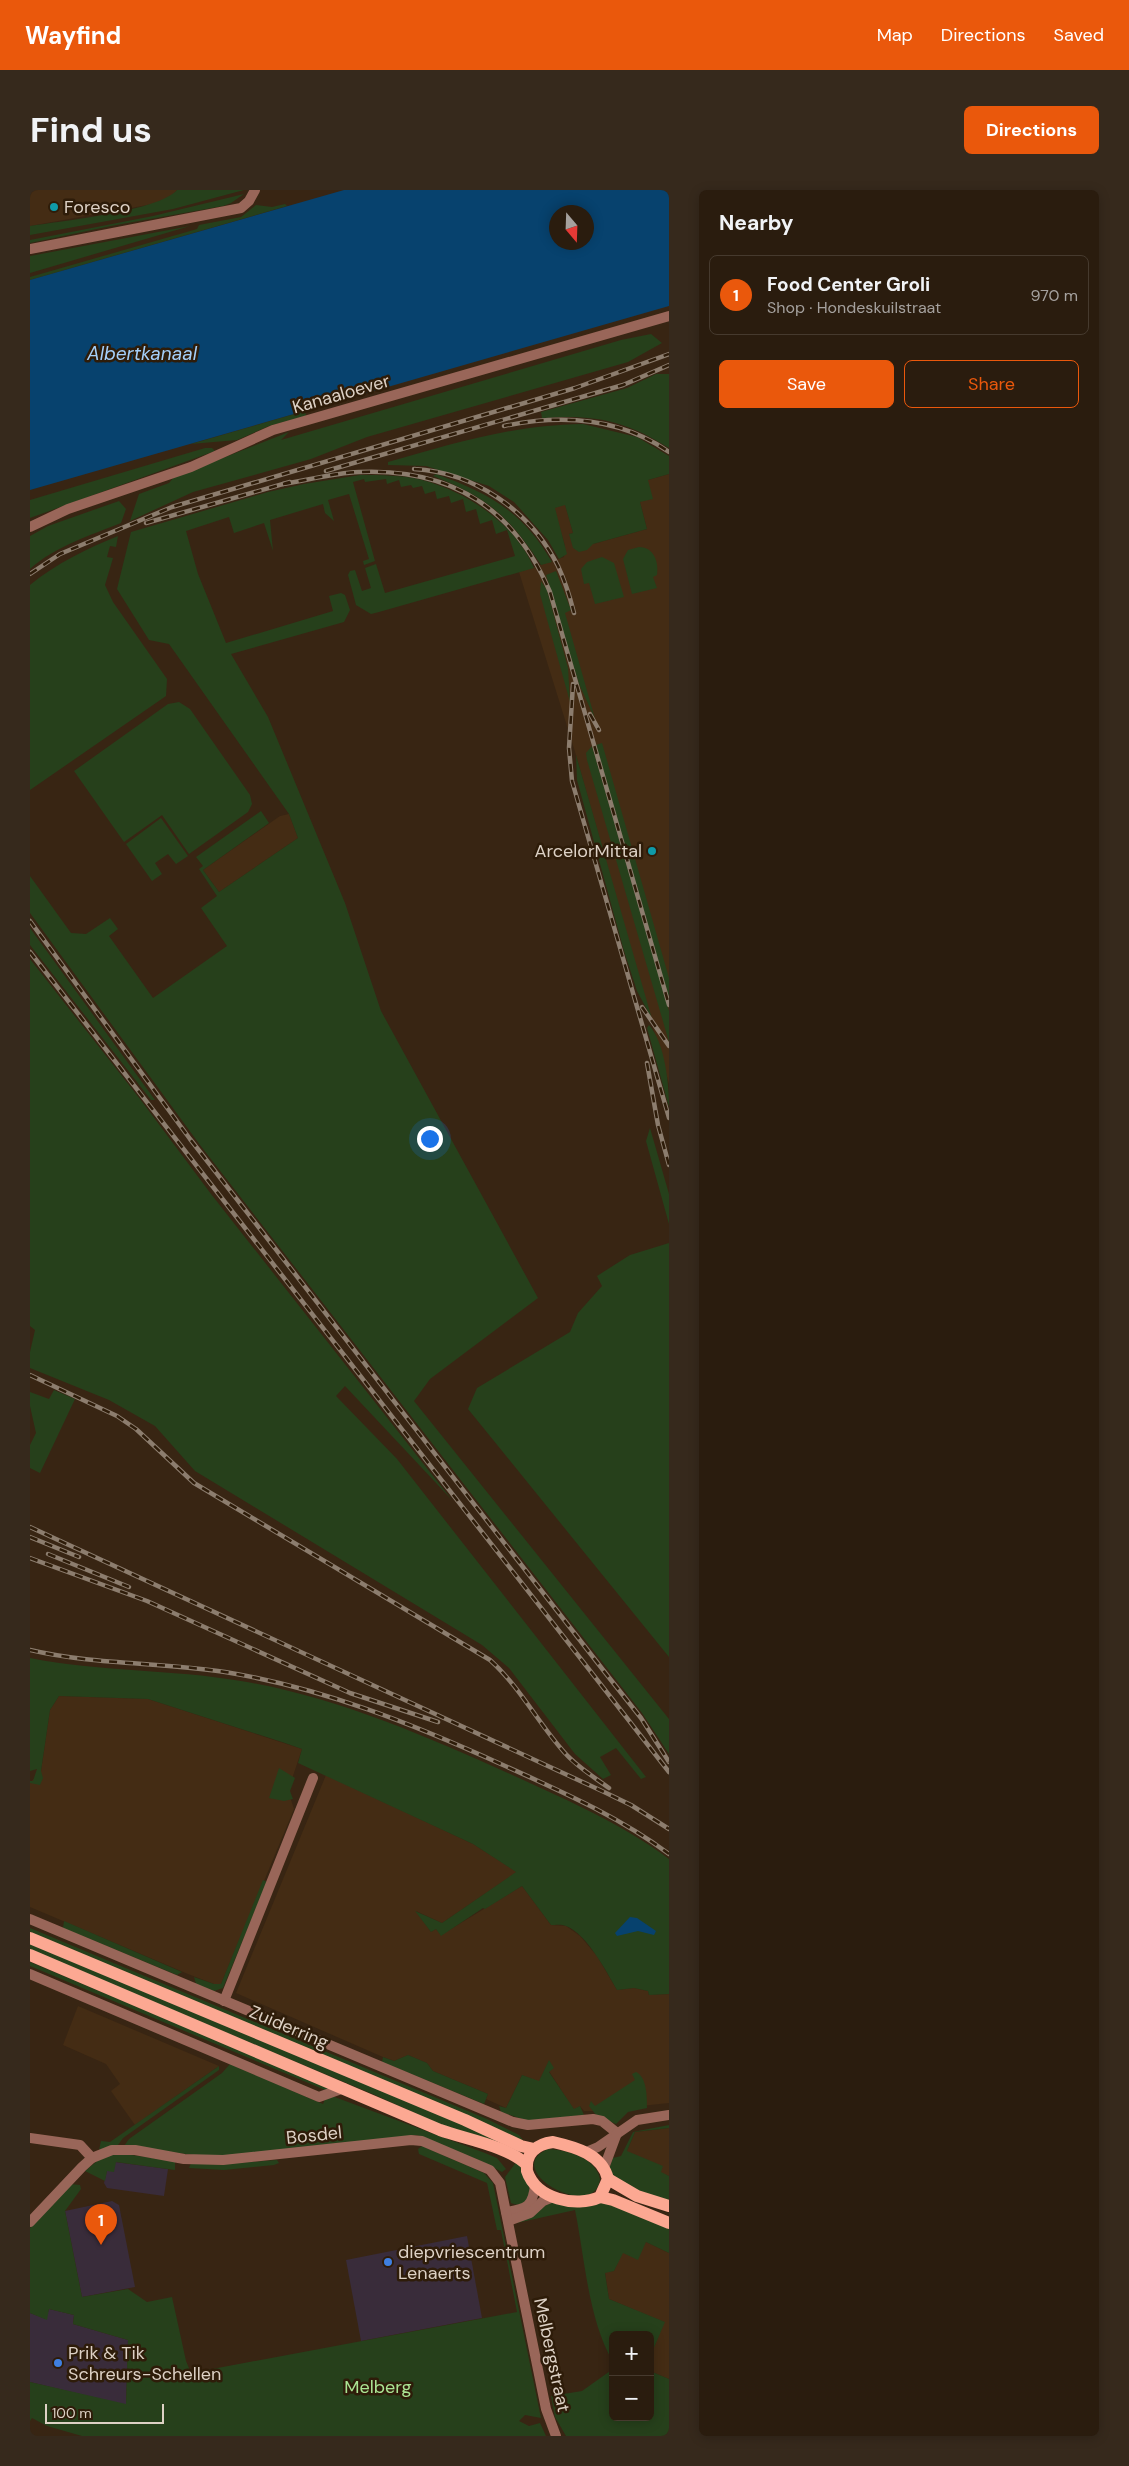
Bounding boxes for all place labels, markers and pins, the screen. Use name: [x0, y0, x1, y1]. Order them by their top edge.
place label: Foresco: [64, 195, 130, 219]
marker: Foresco: [48, 201, 60, 213]
place label: ArcelorMittal: [534, 839, 642, 863]
marker: ArcelorMittal: [646, 845, 658, 857]
pin: 1: [85, 2204, 117, 2245]
place label: diepvriescentrum Lenaerts: [398, 2240, 545, 2285]
marker: diepvriescentrum Lenaerts: [382, 2256, 394, 2268]
place label: Prik & Tik Schreurs-Schellen: [68, 2341, 221, 2386]
marker: Prik & Tik Schreurs-Schellen: [52, 2357, 64, 2369]

